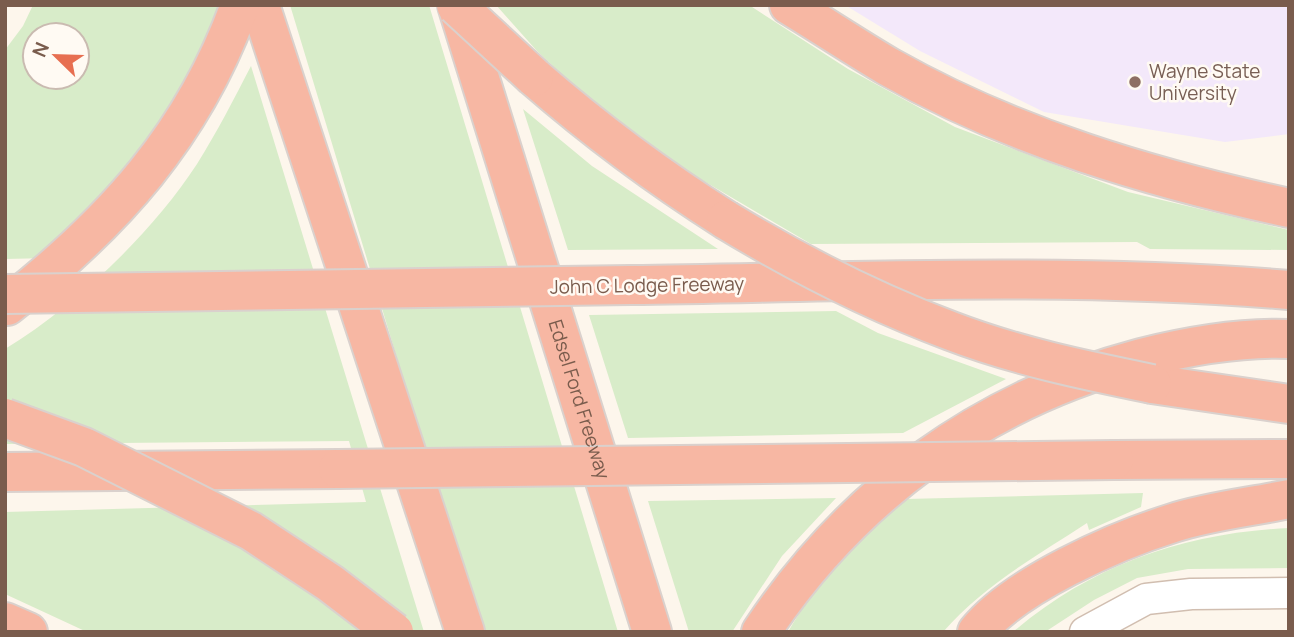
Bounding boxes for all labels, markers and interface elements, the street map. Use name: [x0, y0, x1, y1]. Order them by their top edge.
north arrow: [21, 21, 91, 91]
text: N: [26, 38, 55, 61]
place label: Wayne State University: [1149, 58, 1260, 106]
marker: Wayne State University: [1127, 74, 1143, 90]
street label: John C Lodge Freeway: [550, 270, 744, 300]
street label: Edsel Ford Freeway: [543, 316, 617, 482]

